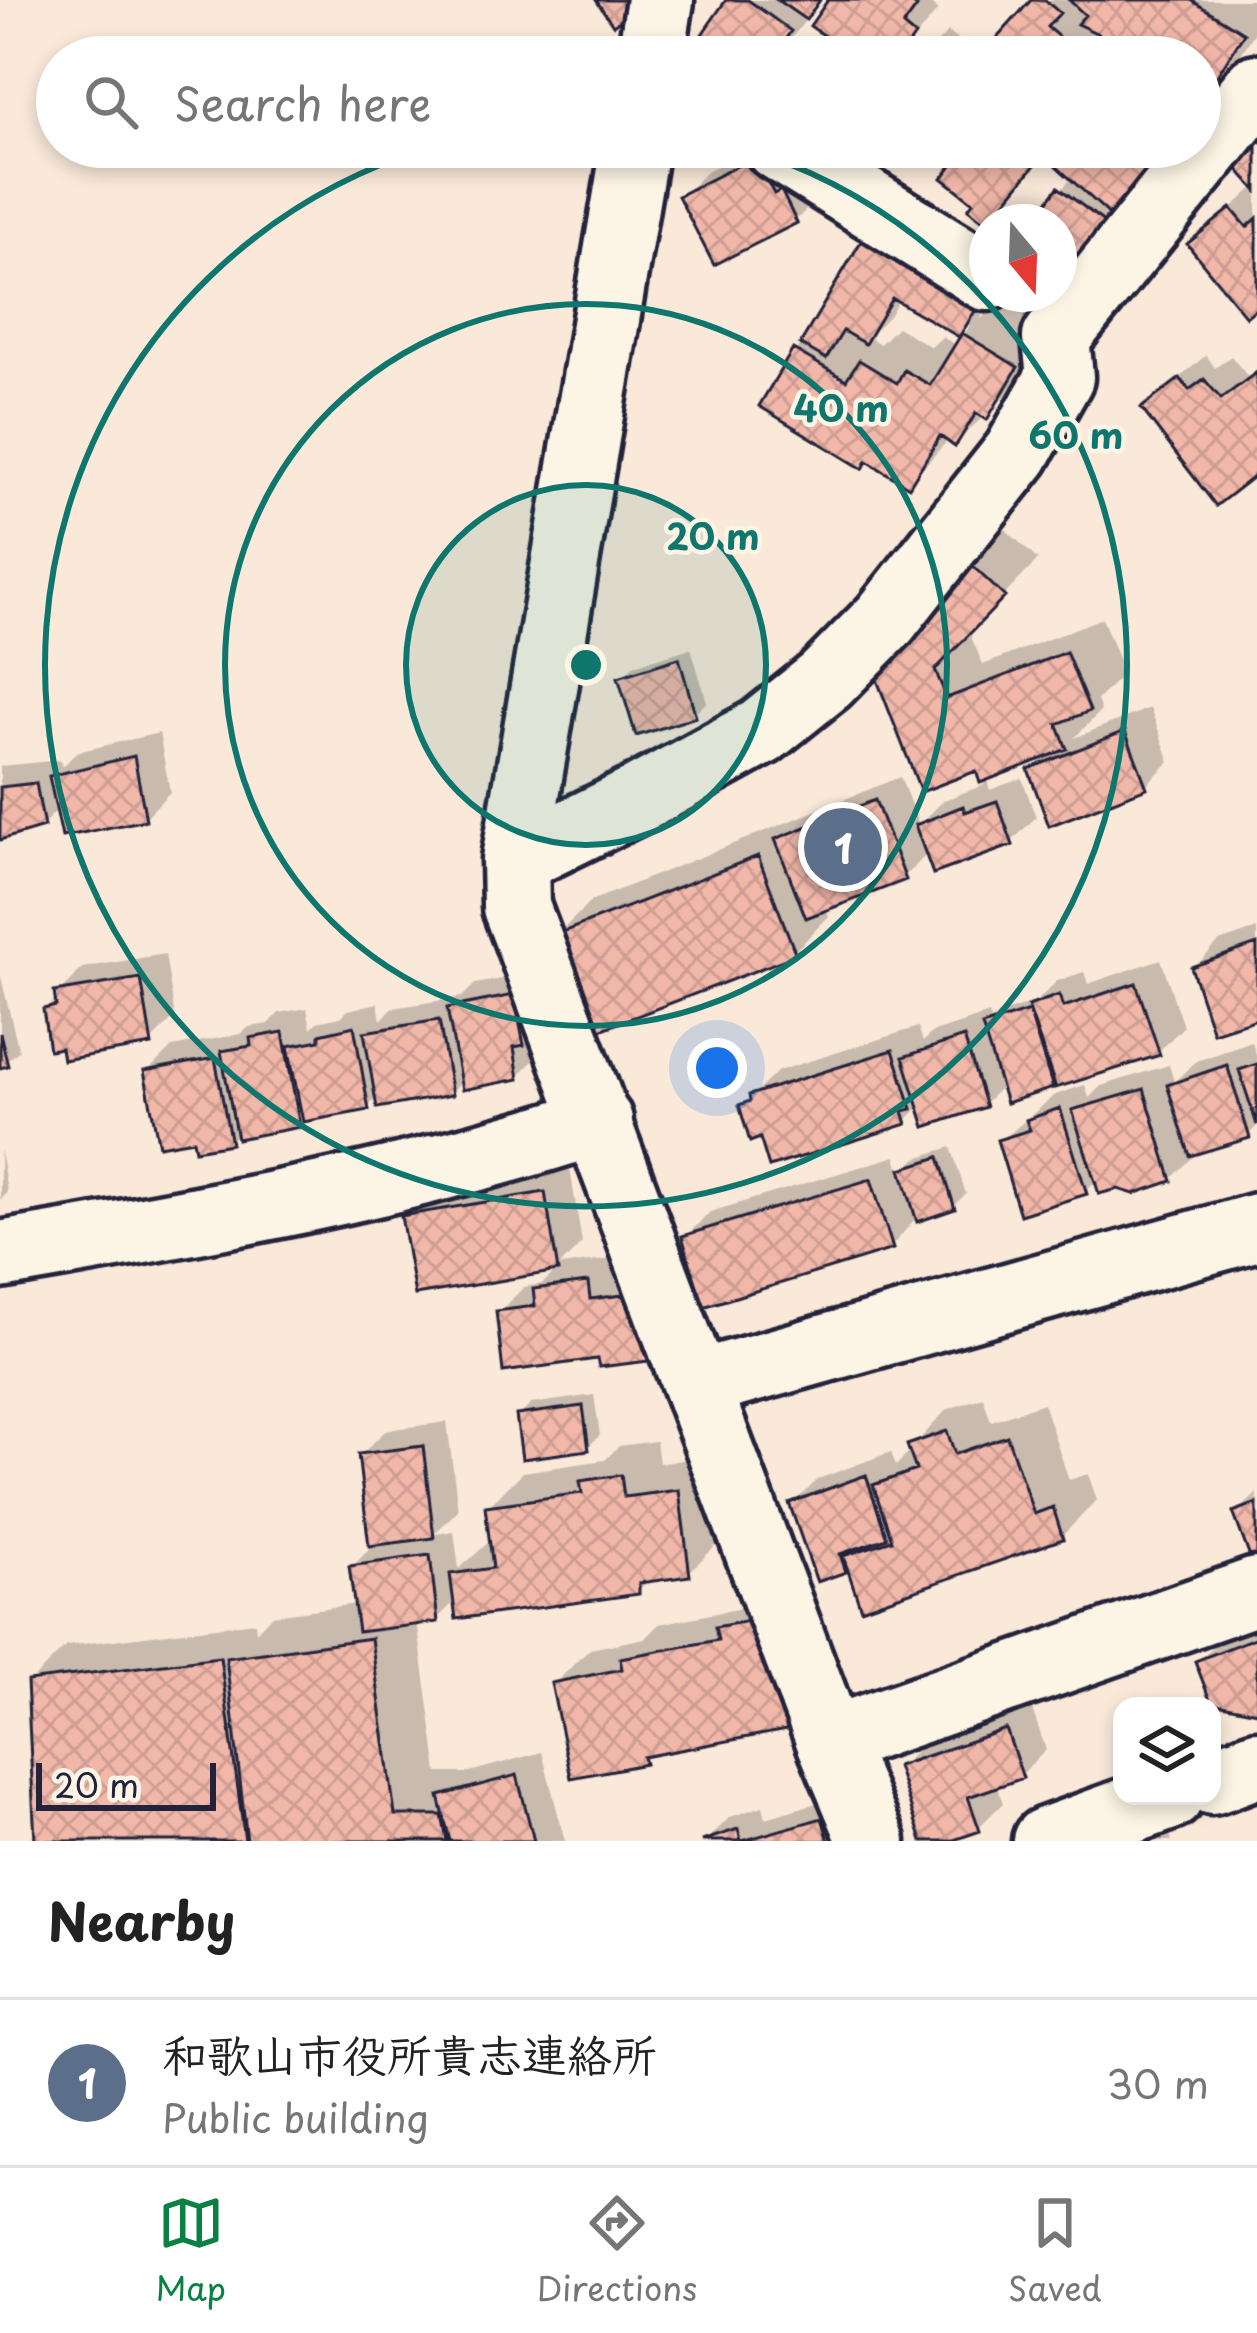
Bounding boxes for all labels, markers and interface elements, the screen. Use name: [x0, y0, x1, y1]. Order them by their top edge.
search box: [36, 36, 1221, 168]
text: Search here: [174, 68, 431, 136]
icon: search: [78, 69, 144, 135]
north arrow: [969, 204, 1077, 312]
text: 40 m: [793, 380, 889, 434]
text: 60 m: [1029, 407, 1123, 461]
text: 20 m: [666, 508, 760, 562]
centre of rings: [565, 644, 607, 686]
pin: 1: [804, 802, 882, 892]
your location: [687, 1038, 747, 1098]
map controls: [1113, 1697, 1221, 1805]
button: layers: [1113, 1697, 1221, 1805]
scale bar: [36, 1757, 216, 1810]
text: 20 m: [54, 1759, 139, 1809]
text: Nearby: [48, 1881, 235, 1958]
text: 和歌山市役所貴志連絡所: [162, 2019, 657, 2087]
text: 1: [78, 2053, 96, 2112]
text: 30 m: [1106, 2053, 1209, 2112]
text: Public building: [162, 2087, 429, 2146]
tab: Map: [155, 2190, 226, 2312]
tab: Directions: [537, 2190, 697, 2312]
tab: Saved: [1008, 2190, 1102, 2312]

